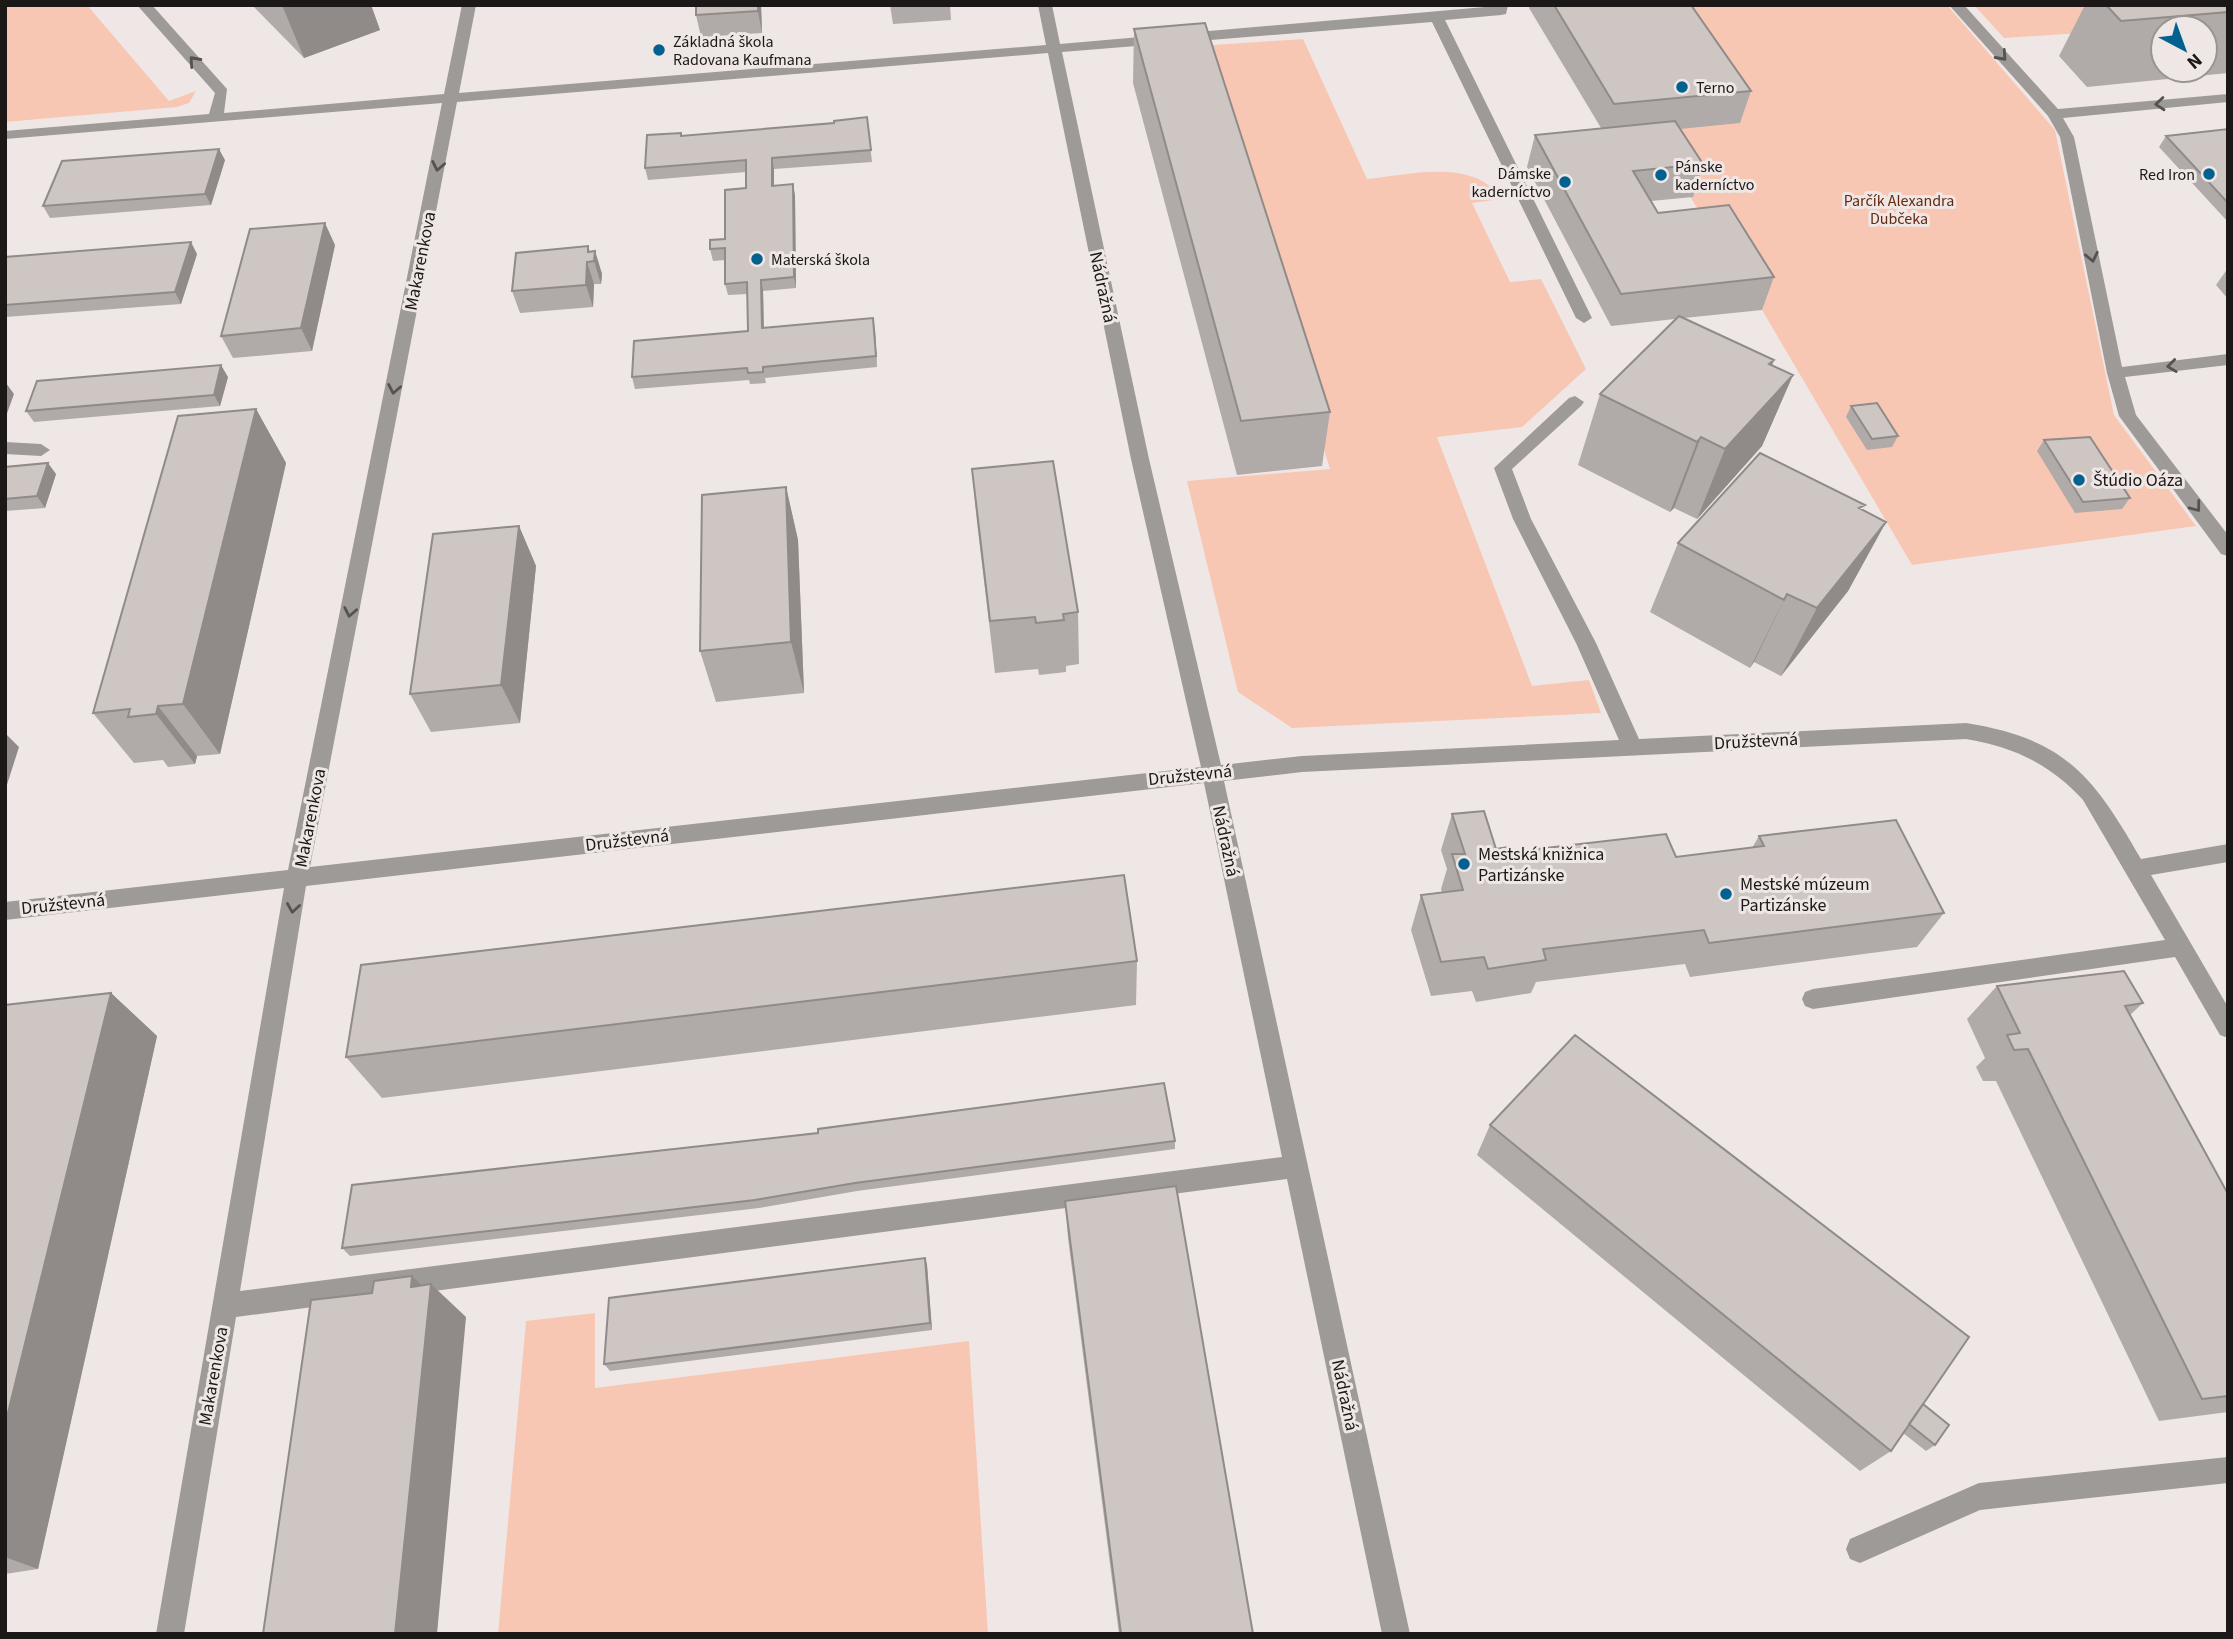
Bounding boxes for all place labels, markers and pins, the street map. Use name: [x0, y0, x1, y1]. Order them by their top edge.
place label: Základná škola Radovana Kaufmana: [673, 31, 812, 71]
marker: Základná škola Radovana Kaufmana: [651, 42, 667, 58]
place label: Terno: [1696, 77, 1734, 99]
marker: Terno: [1674, 79, 1690, 95]
place label: Pánske kaderníctvo: [1675, 156, 1755, 196]
place label: Dámske kaderníctvo: [1471, 163, 1551, 203]
place label: Red Iron: [2139, 164, 2195, 186]
marker: Red Iron: [2201, 166, 2217, 182]
marker: Pánske kaderníctvo: [1653, 167, 1669, 183]
marker: Dámske kaderníctvo: [1557, 174, 1573, 190]
place label: Materská škola: [771, 249, 870, 271]
marker: Materská škola: [749, 251, 765, 267]
place label: Štúdio Oáza: [2093, 468, 2183, 493]
marker: Štúdio Oáza: [2071, 472, 2087, 488]
place label: Mestská knižnica Partizánske: [1478, 842, 1604, 888]
marker: Mestská knižnica Partizánske: [1456, 856, 1472, 872]
place label: Mestské múzeum Partizánske: [1740, 872, 1870, 918]
marker: Mestské múzeum Partizánske: [1718, 886, 1734, 902]

